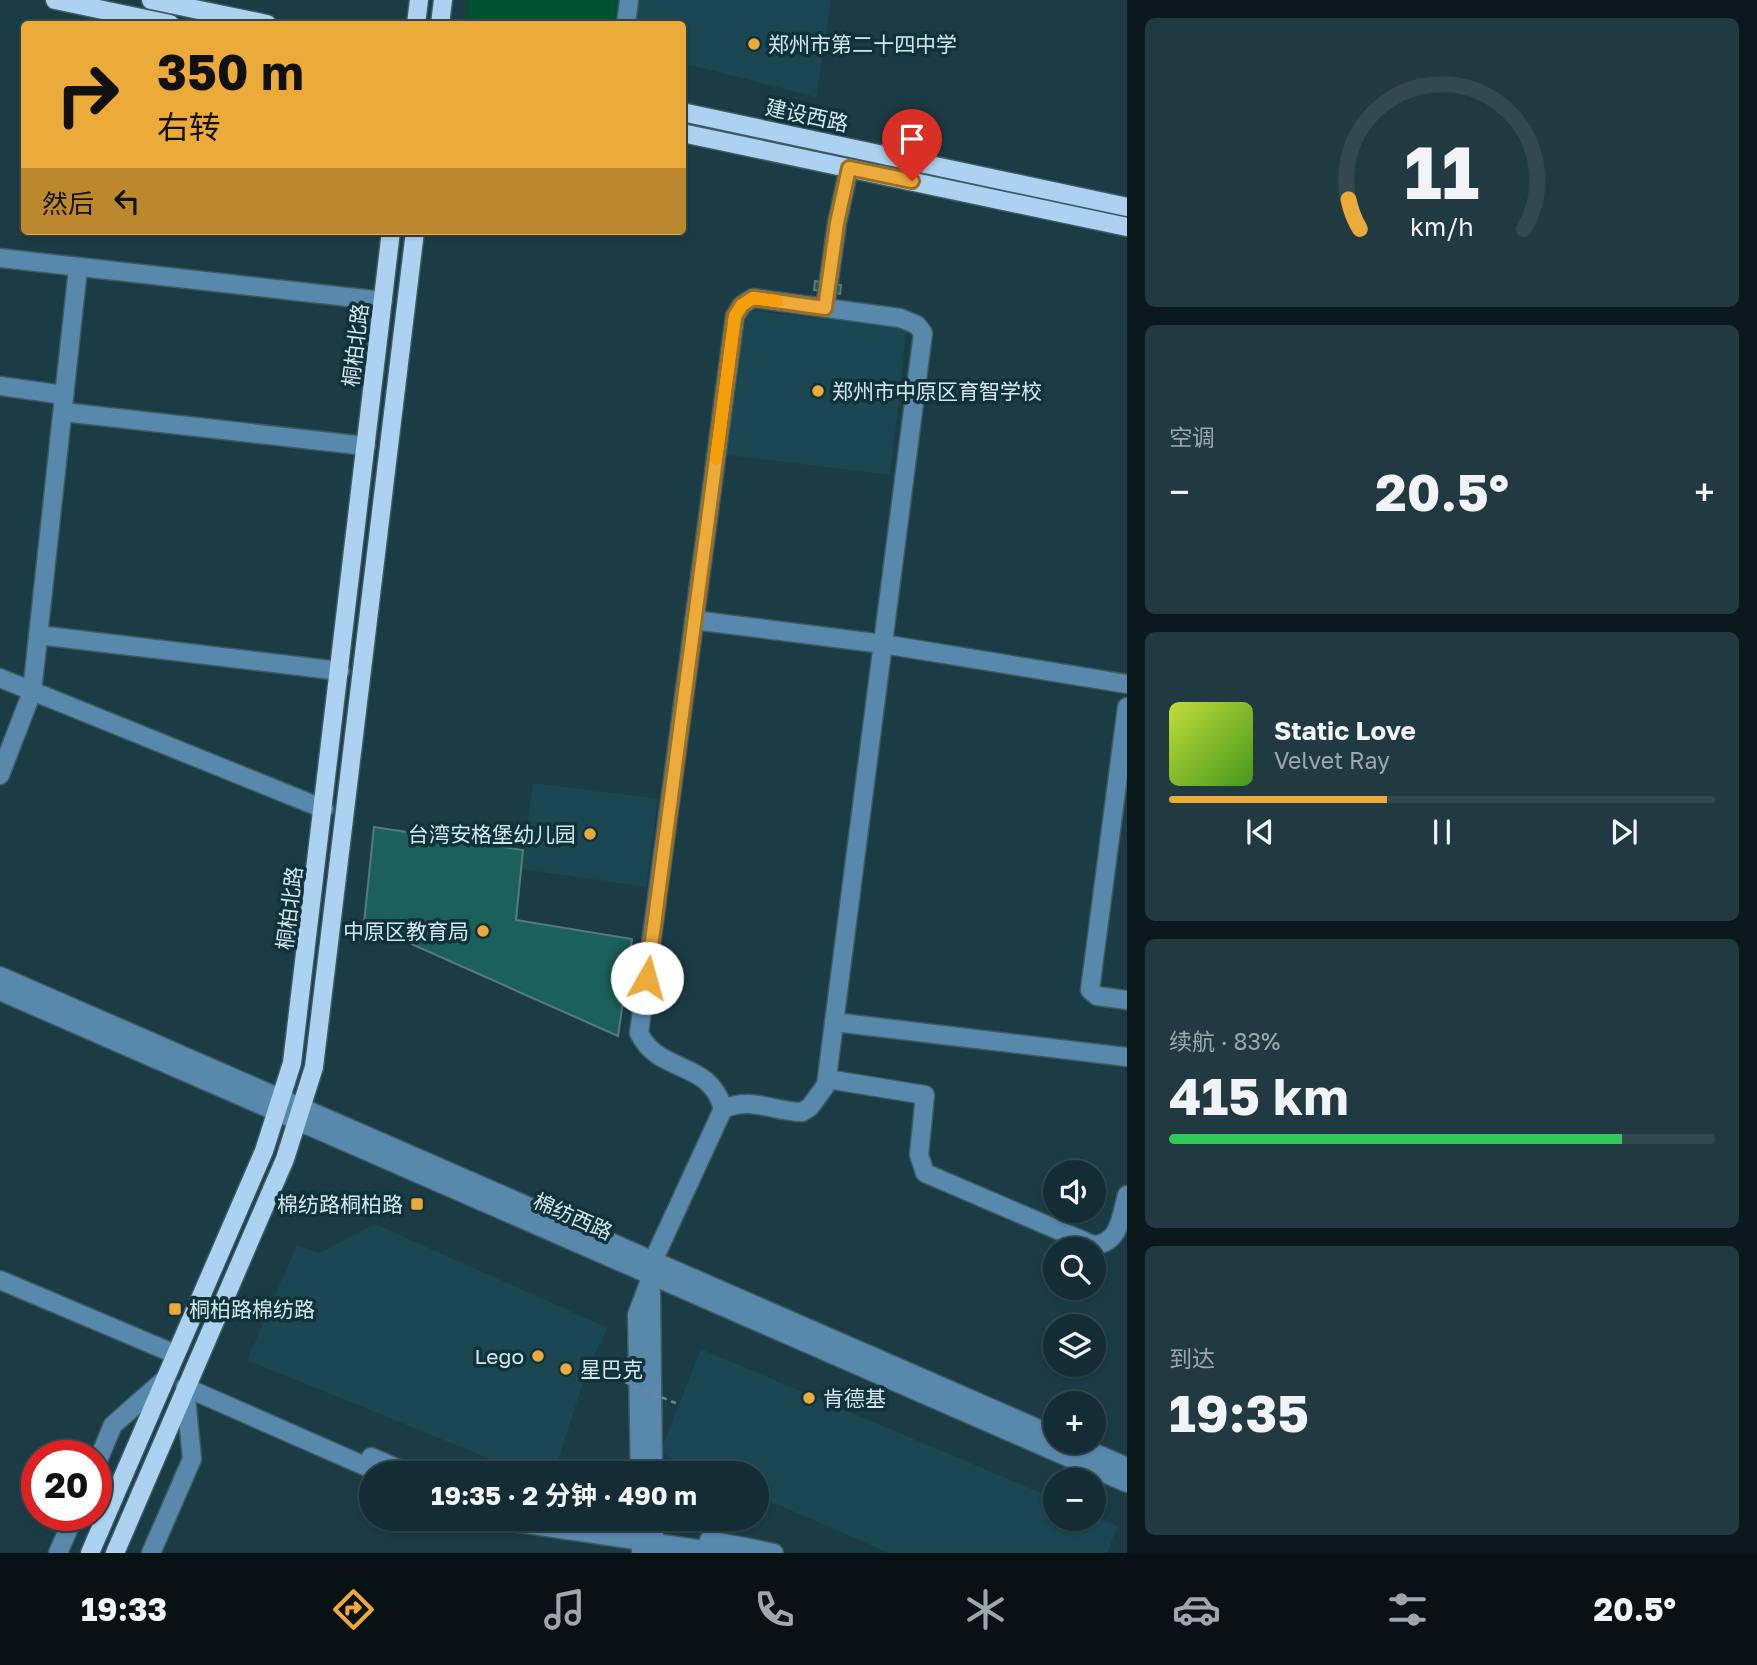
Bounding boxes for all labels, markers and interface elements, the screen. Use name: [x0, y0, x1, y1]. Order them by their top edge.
place label: 郑州市第二十四中学: [768, 31, 957, 57]
marker: 郑州市第二十四中学: [746, 36, 762, 52]
text: 350 m: [157, 42, 304, 101]
icon: right: [42, 49, 133, 140]
street label: 建设西路: [763, 94, 851, 136]
text: 右转: [157, 108, 221, 146]
pin: [882, 109, 942, 181]
icon: arrive: [893, 120, 931, 158]
text: 11: [1405, 128, 1479, 215]
icon: left: [108, 182, 146, 220]
text: 然后: [42, 188, 94, 219]
text: km/h: [1410, 210, 1474, 241]
street label: 桐柏北路: [337, 302, 373, 388]
place label: 郑州市中原区育智学校: [832, 378, 1042, 404]
marker: 郑州市中原区育智学校: [810, 383, 826, 399]
text: 空调: [1169, 423, 1215, 451]
text: 20.5°: [1375, 460, 1509, 522]
text: −: [1169, 469, 1190, 514]
text: +: [1694, 469, 1715, 514]
text: Static Love: [1274, 715, 1416, 746]
text: Velvet Ray: [1274, 746, 1390, 774]
icon: previous: [1241, 813, 1279, 851]
icon: pause: [1423, 813, 1461, 851]
icon: next: [1605, 813, 1643, 851]
place label: 台湾安格堡幼儿园: [408, 821, 576, 847]
marker: 台湾安格堡幼儿园: [582, 826, 598, 842]
street label: 桐柏北路: [271, 865, 307, 951]
place label: 中原区教育局: [343, 918, 469, 944]
marker: 中原区教育局: [475, 923, 491, 939]
position arrow: [610, 941, 684, 1015]
text: 续航 · 83%: [1169, 1027, 1280, 1055]
text: 415 km: [1169, 1064, 1349, 1126]
map controls: [1043, 1160, 1106, 1531]
button: sound: [1043, 1160, 1106, 1223]
street label: 棉纺西路: [529, 1187, 617, 1245]
place label: 棉纺路桐柏路: [277, 1191, 403, 1217]
marker: 棉纺路桐柏路: [409, 1196, 425, 1212]
button: search: [1043, 1237, 1106, 1300]
place label: 桐柏路棉纺路: [189, 1296, 315, 1322]
marker: 桐柏路棉纺路: [167, 1301, 183, 1317]
button: layers: [1043, 1314, 1106, 1377]
place label: Lego: [475, 1343, 524, 1369]
text: 到达: [1169, 1344, 1215, 1372]
marker: Lego: [530, 1348, 546, 1364]
place label: 星巴克: [580, 1356, 643, 1382]
marker: 星巴克: [558, 1361, 574, 1377]
text: 19:35: [1169, 1381, 1309, 1443]
place label: 肯德基: [823, 1385, 886, 1411]
marker: 肯德基: [801, 1390, 817, 1406]
button: +: [1043, 1391, 1106, 1454]
speed limit sign: 20: [21, 1440, 112, 1531]
button: −: [1043, 1468, 1106, 1531]
text: 19:35 · 2 分钟 · 490 m: [431, 1480, 697, 1511]
icon: directions: [329, 1585, 378, 1634]
icon: music: [540, 1585, 589, 1634]
icon: phone: [750, 1585, 799, 1634]
icon: climate: [961, 1585, 1010, 1634]
icon: car: [1172, 1585, 1221, 1634]
icon: filters: [1383, 1585, 1432, 1634]
text: 19:33: [81, 1590, 167, 1628]
text: 20.5°: [1593, 1590, 1676, 1628]

